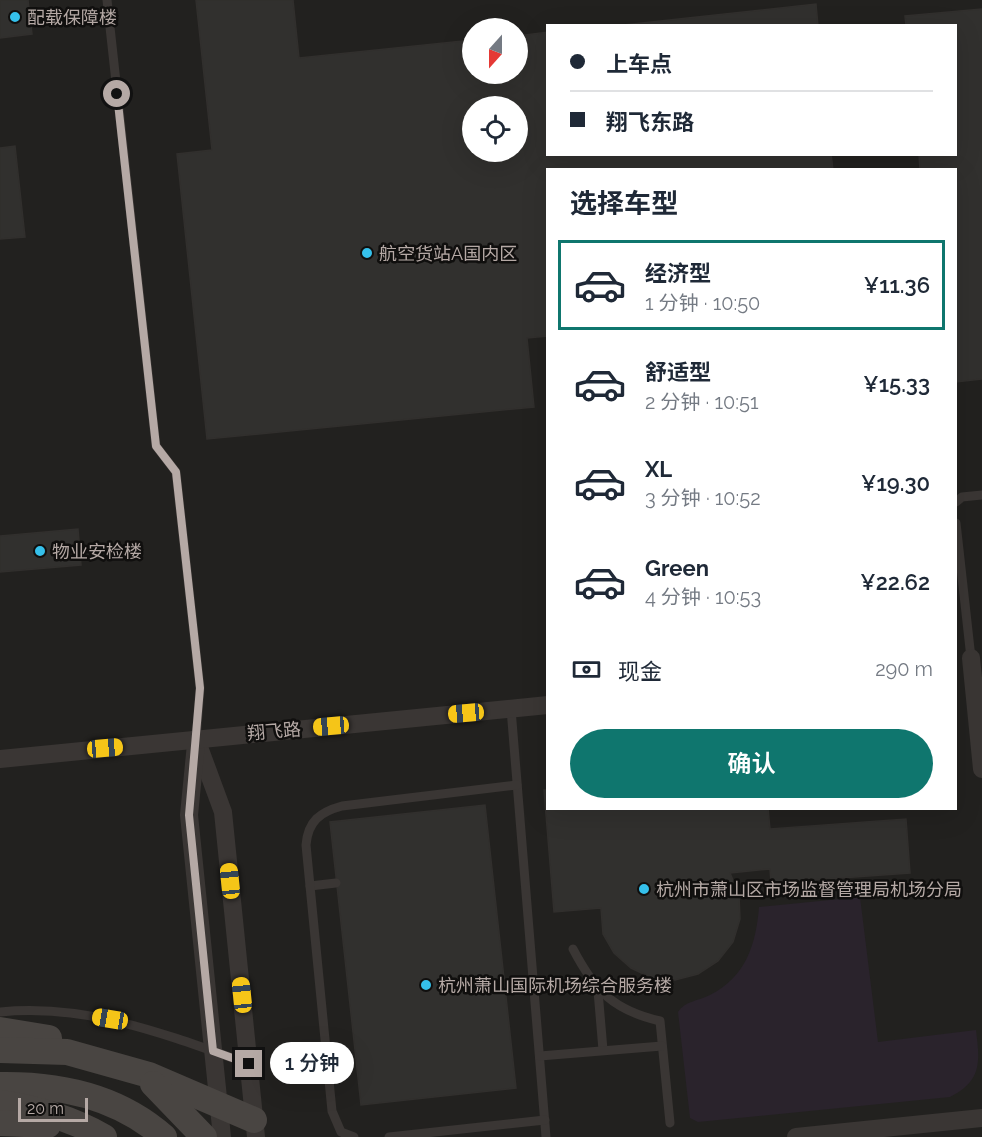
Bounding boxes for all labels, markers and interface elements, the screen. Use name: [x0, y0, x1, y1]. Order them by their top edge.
place label: 配载保障楼: [27, 7, 117, 28]
marker: 配载保障楼: [8, 10, 22, 24]
north arrow: [462, 18, 528, 84]
map controls: [462, 18, 528, 162]
text: 上车点: [606, 51, 672, 77]
route start: [103, 80, 130, 107]
button: locate: [462, 96, 528, 162]
text: 翔飞东路: [606, 109, 694, 135]
text: 选择车型: [570, 188, 678, 219]
place label: 航空货站A国内区: [379, 243, 517, 264]
marker: 航空货站A国内区: [360, 246, 374, 260]
icon: car: [573, 258, 627, 312]
text: 经济型: [645, 260, 711, 286]
text: ¥11.36: [864, 272, 930, 298]
text: 1 分钟 · 10:50: [645, 291, 760, 315]
icon: car: [573, 357, 627, 411]
text: 舒适型: [645, 359, 711, 385]
text: ¥15.33: [863, 371, 930, 397]
text: 2 分钟 · 10:51: [645, 390, 759, 414]
icon: car: [573, 456, 627, 510]
text: XL: [645, 456, 672, 482]
text: ¥19.30: [861, 470, 930, 496]
text: 3 分钟 · 10:52: [645, 486, 761, 510]
place label: 物业安检楼: [52, 541, 142, 562]
marker: 物业安检楼: [33, 544, 47, 558]
icon: car: [573, 555, 627, 609]
text: Green: [645, 555, 709, 581]
text: ¥22.62: [860, 569, 930, 595]
text: 4 分钟 · 10:53: [645, 585, 761, 609]
icon: cash: [570, 653, 603, 686]
text: 290 m: [875, 657, 933, 681]
text: 现金: [618, 658, 662, 684]
car: [447, 702, 485, 724]
car: [312, 715, 350, 737]
street label: 翔飞路: [246, 718, 302, 744]
button: 确认: [570, 729, 933, 798]
car: [86, 737, 124, 759]
car: [219, 862, 241, 900]
place label: 杭州市萧山区市场监督管理局机场分局: [656, 879, 962, 900]
marker: 杭州市萧山区市场监督管理局机场分局: [637, 882, 651, 896]
place label: 杭州萧山国际机场综合服务楼: [438, 975, 672, 996]
car: [231, 976, 253, 1014]
marker: 杭州萧山国际机场综合服务楼: [419, 978, 433, 992]
car: [91, 1007, 129, 1031]
callout: 1 分钟: [270, 1043, 354, 1085]
route end: [235, 1050, 262, 1077]
text: 1 分钟: [285, 1051, 339, 1075]
scale bar: [18, 1095, 88, 1122]
text: 20 m: [27, 1099, 64, 1118]

